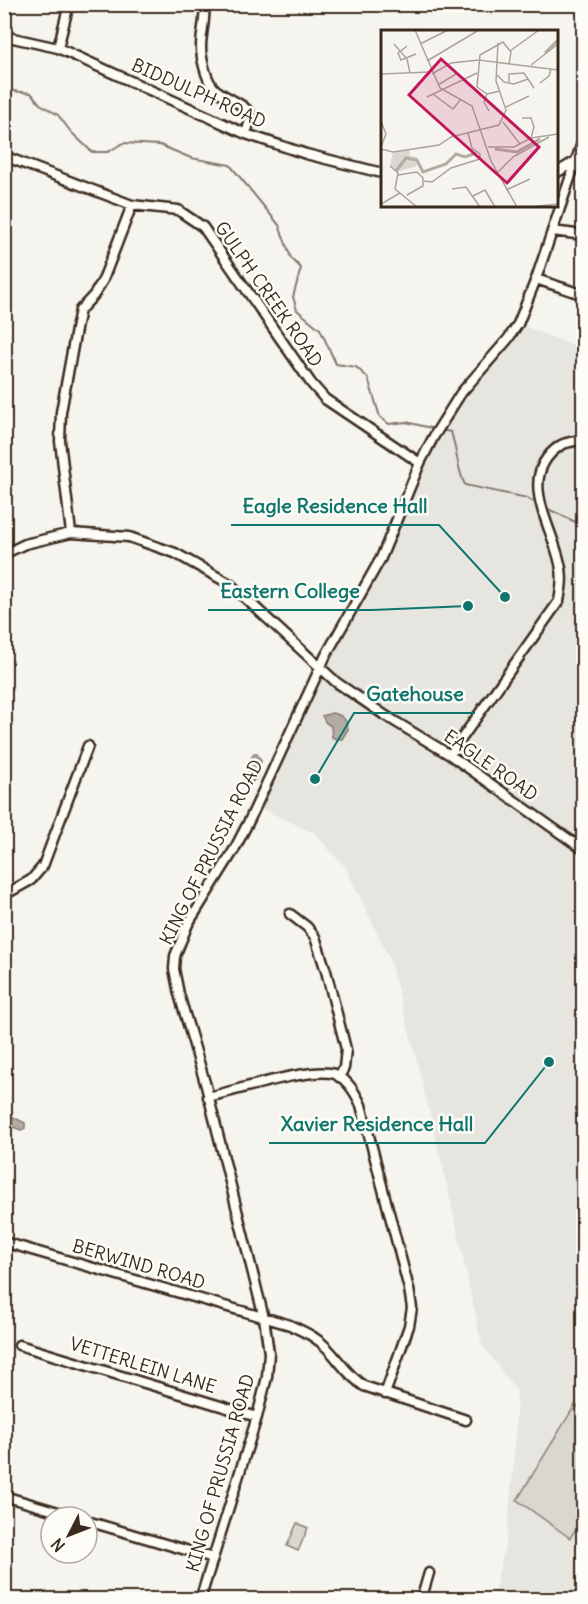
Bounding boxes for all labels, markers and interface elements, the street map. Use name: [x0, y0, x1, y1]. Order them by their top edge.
inset map: [381, 30, 558, 207]
street label: BIDDULPH ROAD: [128, 53, 270, 133]
street label: GULPH CREEK ROAD: [210, 217, 328, 371]
callout: Eagle Residence Hall: [231, 487, 439, 525]
text: Eagle Residence Hall: [243, 493, 427, 518]
callout: Eastern College: [208, 572, 372, 610]
text: Eastern College: [220, 578, 360, 603]
callout: Gatehouse: [354, 675, 475, 713]
text: Gatehouse: [366, 681, 464, 706]
street label: EAGLE ROAD: [440, 724, 542, 806]
street label: KING OF PRUSSIA ROAD: [154, 755, 268, 949]
callout: Xavier Residence Hall: [269, 1105, 485, 1143]
text: Xavier Residence Hall: [281, 1111, 473, 1136]
street label: BERWIND ROAD: [70, 1234, 208, 1294]
street label: VETTERLEIN LANE: [67, 1332, 219, 1398]
street label: KING OF PRUSSIA ROAD: [181, 1371, 259, 1575]
north arrow: [39, 1505, 99, 1565]
text: N: [47, 1534, 69, 1556]

